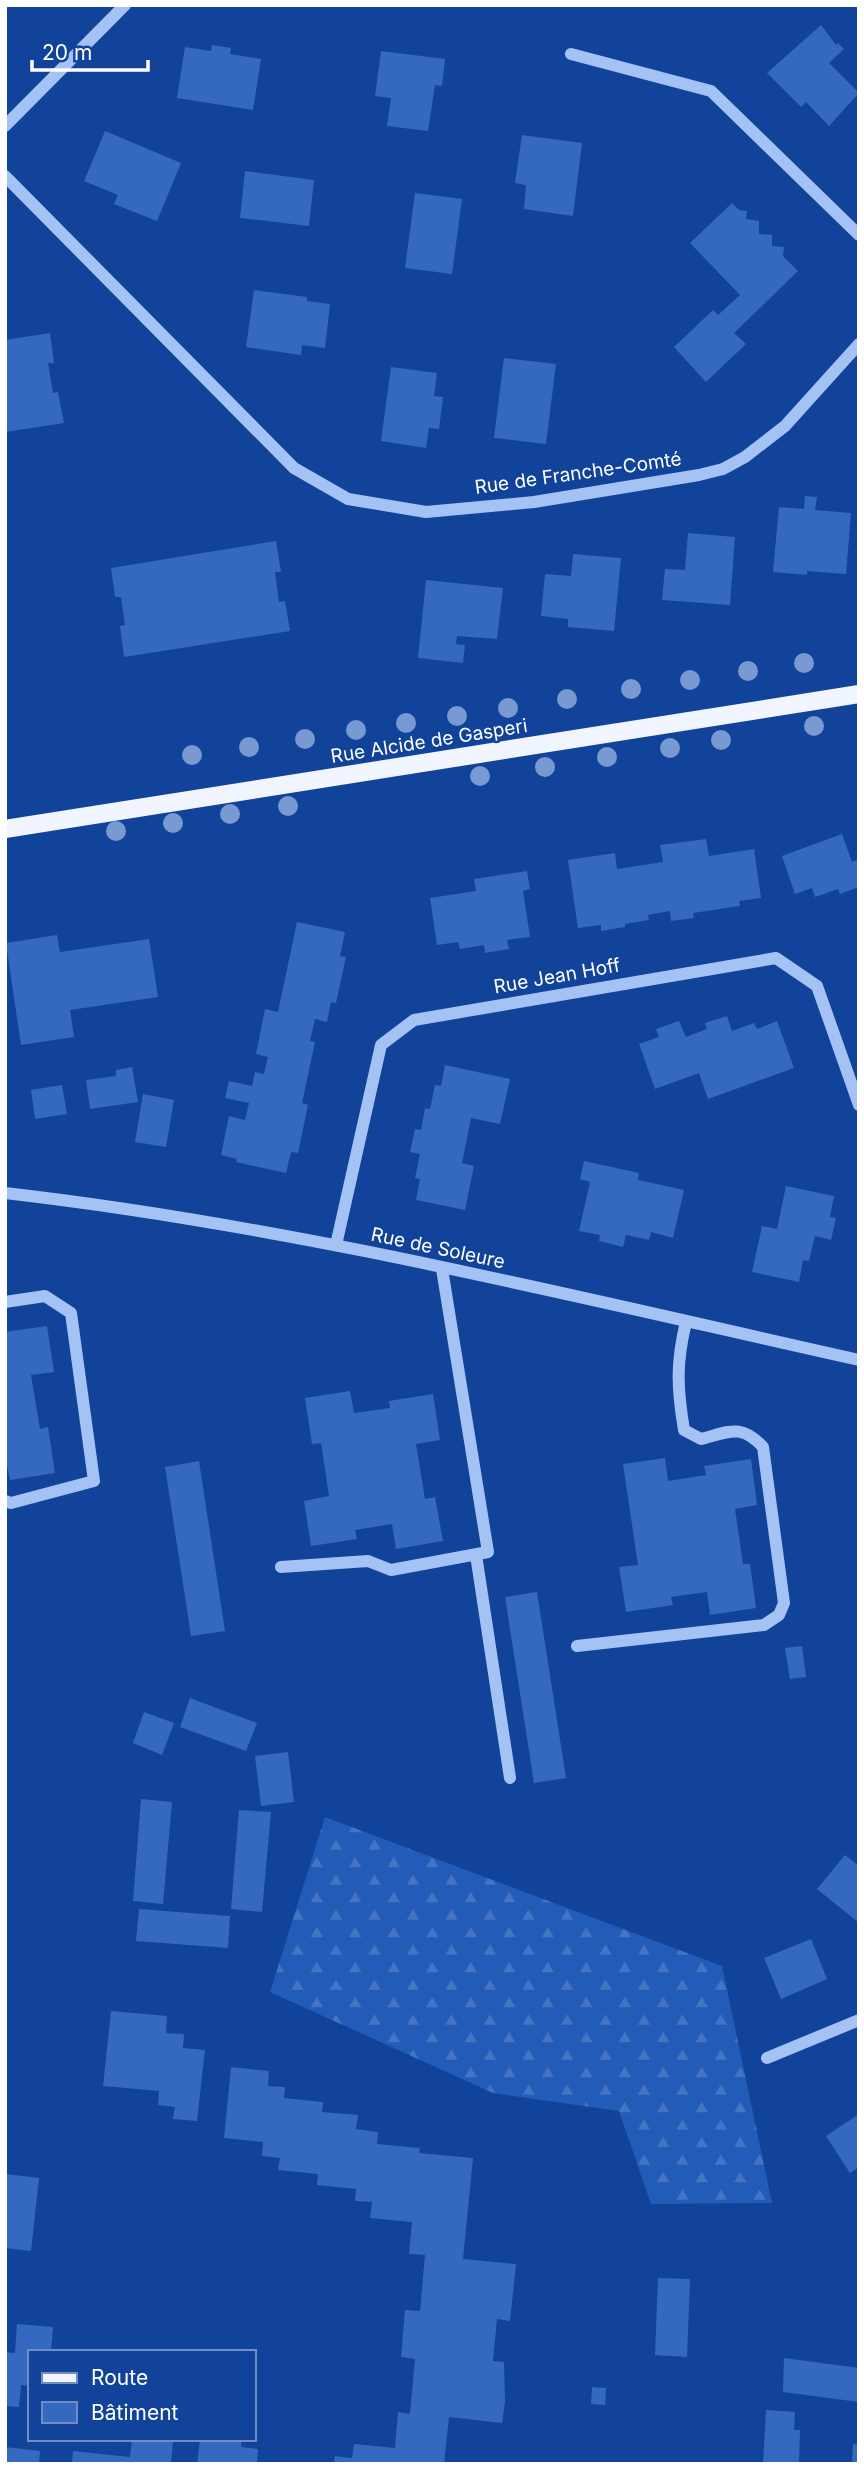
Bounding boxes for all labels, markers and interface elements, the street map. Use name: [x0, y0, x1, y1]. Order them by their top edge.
scale bar: [32, 28, 147, 72]
text: 20 m: [42, 40, 92, 65]
street label: Rue de Franche-Comté: [473, 447, 683, 499]
street label: Rue Alcide de Gasperi: [329, 714, 529, 768]
street label: Rue Jean Hoff: [492, 954, 622, 998]
street label: Rue de Soleure: [369, 1223, 507, 1273]
legend: [28, 2350, 256, 2441]
text: Route: [91, 2365, 148, 2390]
text: Bâtiment: [91, 2400, 179, 2425]

